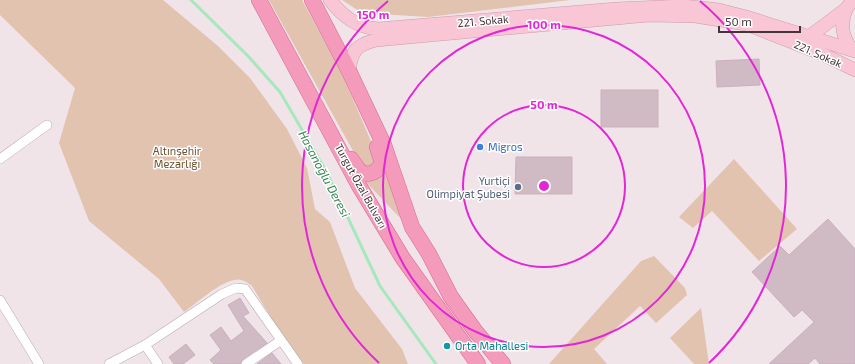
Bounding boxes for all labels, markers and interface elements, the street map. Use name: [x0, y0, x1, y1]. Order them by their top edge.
text: 150 m: [357, 7, 389, 21]
scale bar: [719, 8, 800, 34]
street label: 221. Sokak: [457, 12, 510, 29]
text: 50 m: [725, 14, 752, 28]
text: 100 m: [527, 17, 561, 31]
street label: 221. Sokak: [792, 37, 845, 70]
text: 50 m: [530, 97, 558, 111]
water label: Hasanoğlu Deresi: [296, 128, 354, 219]
place label: Migros: [488, 140, 523, 153]
street label: Turgut Özal Bulvarı: [333, 141, 391, 230]
marker: Migros: [475, 142, 485, 152]
park label: Altınşehir Mezarlığı: [153, 144, 202, 170]
place label: Yurtiçi Olimpiyat Şubesi: [427, 174, 510, 202]
centre of rings: [537, 179, 551, 193]
marker: Yurtiçi Olimpiyat Şubesi: [513, 182, 523, 192]
place label: Orta Mahallesi: [455, 339, 528, 352]
marker: Orta Mahallesi: [442, 341, 452, 351]

